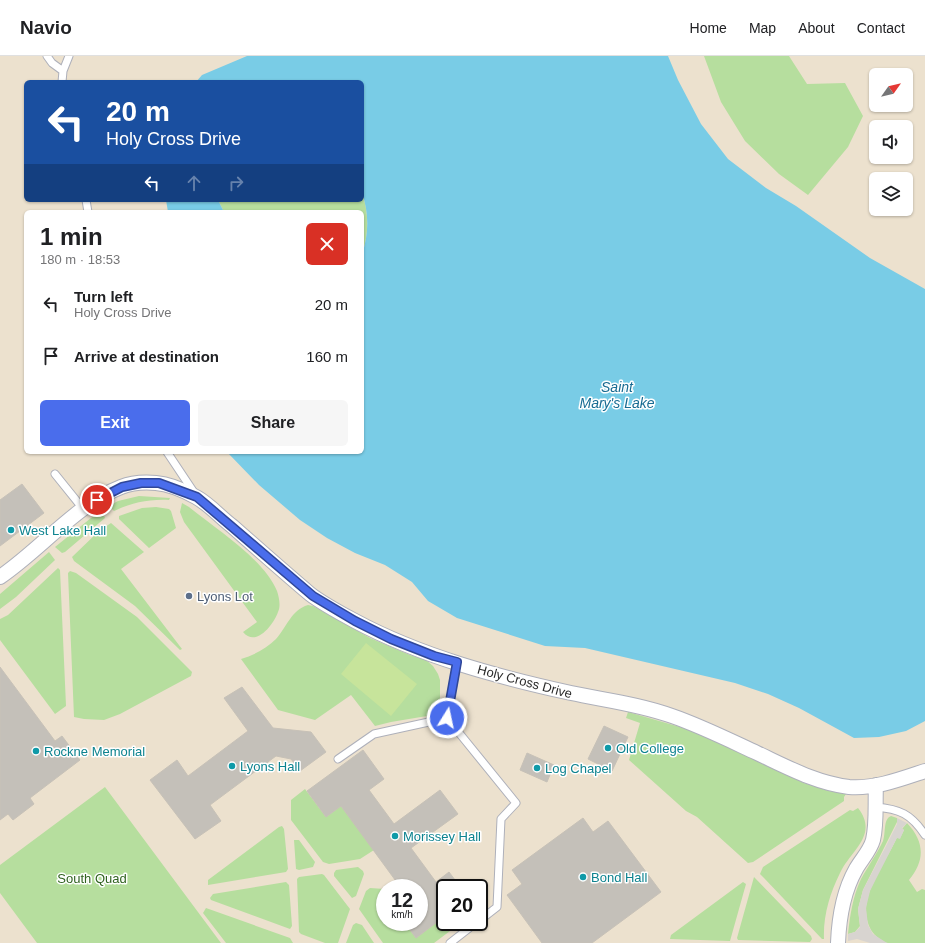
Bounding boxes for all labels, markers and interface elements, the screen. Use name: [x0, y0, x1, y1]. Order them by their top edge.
text: Navio: [20, 17, 72, 38]
text: Home: [690, 20, 727, 36]
text: Map: [749, 20, 776, 36]
text: About: [798, 20, 835, 36]
text: Contact: [857, 20, 905, 36]
north arrow: [869, 68, 913, 112]
map controls: [869, 68, 913, 216]
icon: left: [40, 96, 92, 148]
text: 20 m: [106, 96, 170, 127]
button: sound: [869, 120, 913, 164]
text: Holy Cross Drive: [106, 129, 241, 149]
icon: left: [141, 172, 163, 194]
icon: ahead: [183, 172, 205, 194]
icon: right: [225, 172, 247, 194]
button: layers: [869, 172, 913, 216]
text: 1 min: [40, 223, 103, 250]
button: close: [306, 223, 348, 265]
text: 180 m · 18:53: [40, 252, 120, 267]
text: Turn left: [74, 288, 133, 305]
icon: left: [40, 293, 62, 315]
text: 20 m: [315, 296, 348, 313]
text: Holy Cross Drive: [74, 305, 172, 320]
icon: arrive: [40, 345, 62, 367]
text: Arrive at destination: [74, 348, 219, 365]
text: 160 m: [306, 348, 348, 365]
water label: Saint Mary's Lake: [579, 379, 655, 411]
button: Exit: [40, 400, 190, 446]
button: Share: [198, 400, 348, 446]
pin: [80, 483, 114, 517]
icon: arrive: [86, 489, 108, 511]
place label: West Lake Hall: [19, 523, 106, 538]
marker: West Lake Hall: [6, 525, 16, 535]
place label: Lyons Lot: [197, 589, 253, 604]
marker: Lyons Lot: [184, 591, 194, 601]
street label: Holy Cross Drive: [476, 662, 574, 701]
position arrow: [426, 697, 468, 739]
place label: Old College: [616, 741, 684, 756]
marker: Old College: [603, 743, 613, 753]
place label: Rockne Memorial: [44, 744, 145, 759]
marker: Rockne Memorial: [31, 746, 41, 756]
place label: Lyons Hall: [240, 759, 300, 774]
marker: Lyons Hall: [227, 761, 237, 771]
place label: Log Chapel: [545, 761, 612, 776]
marker: Log Chapel: [532, 763, 542, 773]
place label: Morissey Hall: [403, 829, 481, 844]
marker: Morissey Hall: [390, 831, 400, 841]
place label: Bond Hall: [591, 870, 647, 885]
park label: South Quad: [57, 871, 127, 886]
marker: Bond Hall: [578, 872, 588, 882]
speed limit sign: 20: [436, 879, 488, 931]
text: 12: [391, 889, 413, 911]
text: km/h: [391, 909, 413, 920]

